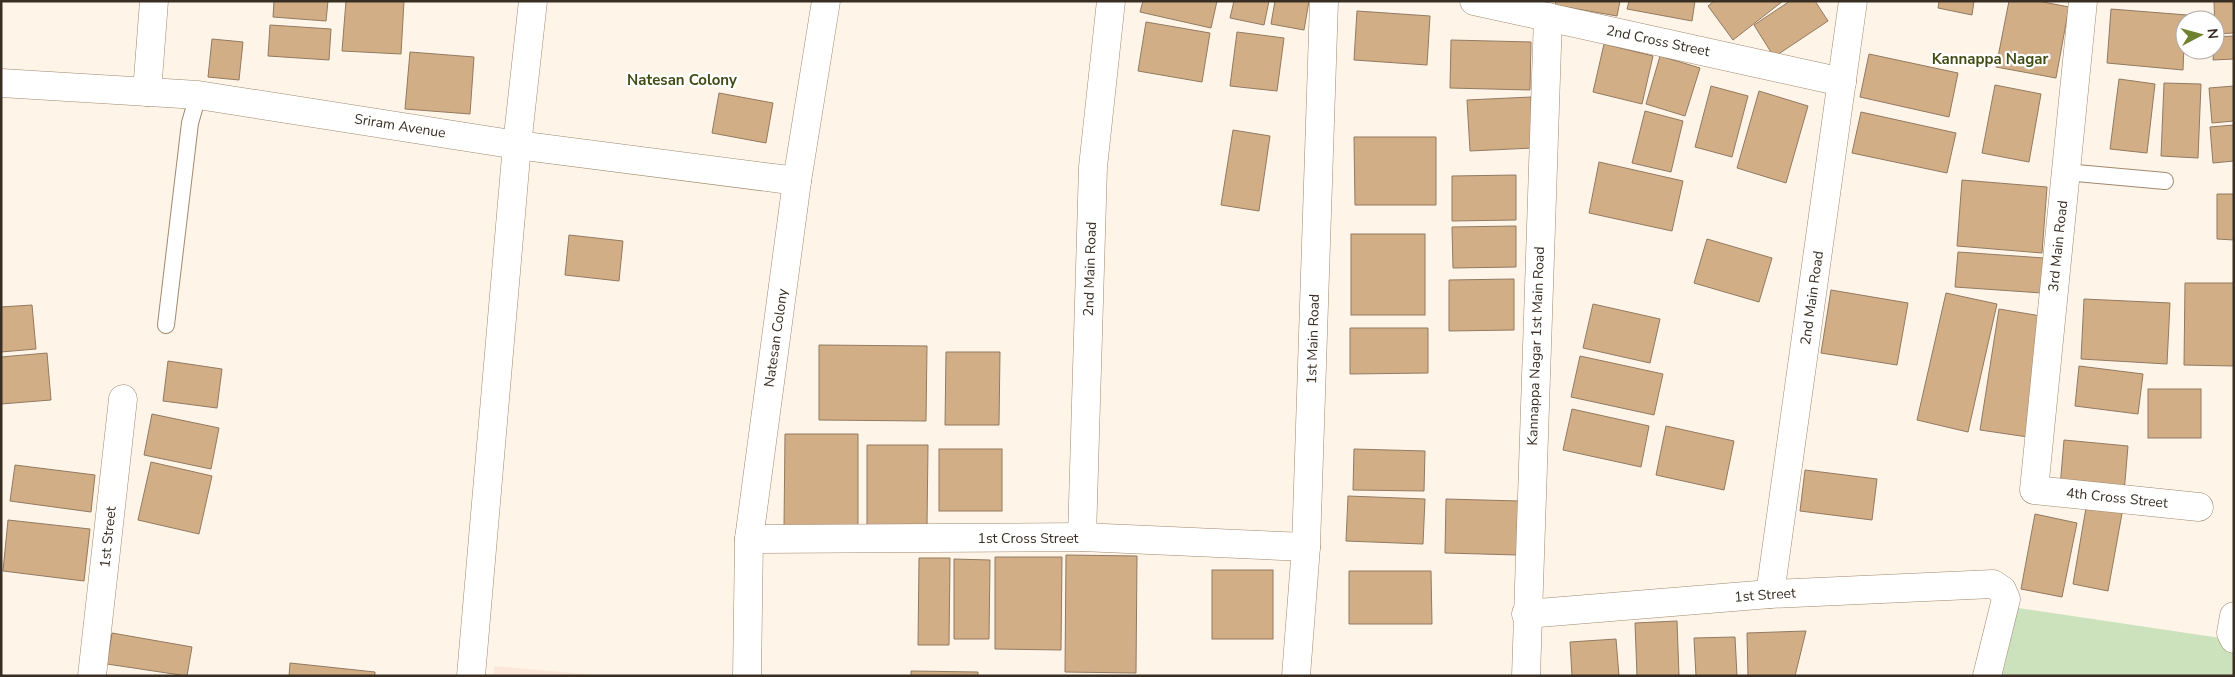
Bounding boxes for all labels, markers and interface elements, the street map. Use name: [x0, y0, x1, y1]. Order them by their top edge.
north arrow: [2175, 10, 2225, 60]
street label: 2nd Cross Street: [1604, 21, 1712, 61]
text: N: [2202, 27, 2222, 40]
district label: Kannappa Nagar: [1932, 49, 2048, 69]
district label: Natesan Colony: [627, 70, 737, 90]
street label: Sriram Avenue: [353, 109, 447, 143]
street label: 3rd Main Road: [2044, 199, 2072, 293]
street label: 2nd Main Road: [1079, 221, 1101, 317]
street label: Kannappa Nagar 1st Main Road: [1523, 246, 1549, 446]
street label: 2nd Main Road: [1796, 250, 1828, 346]
street label: Natesan Colony: [760, 287, 792, 389]
street label: 1st Main Road: [1302, 294, 1324, 384]
street label: 4th Cross Street: [2065, 483, 2169, 513]
street label: 1st Street: [95, 505, 121, 569]
street label: 1st Cross Street: [978, 529, 1079, 548]
street label: 1st Street: [1734, 583, 1797, 607]

